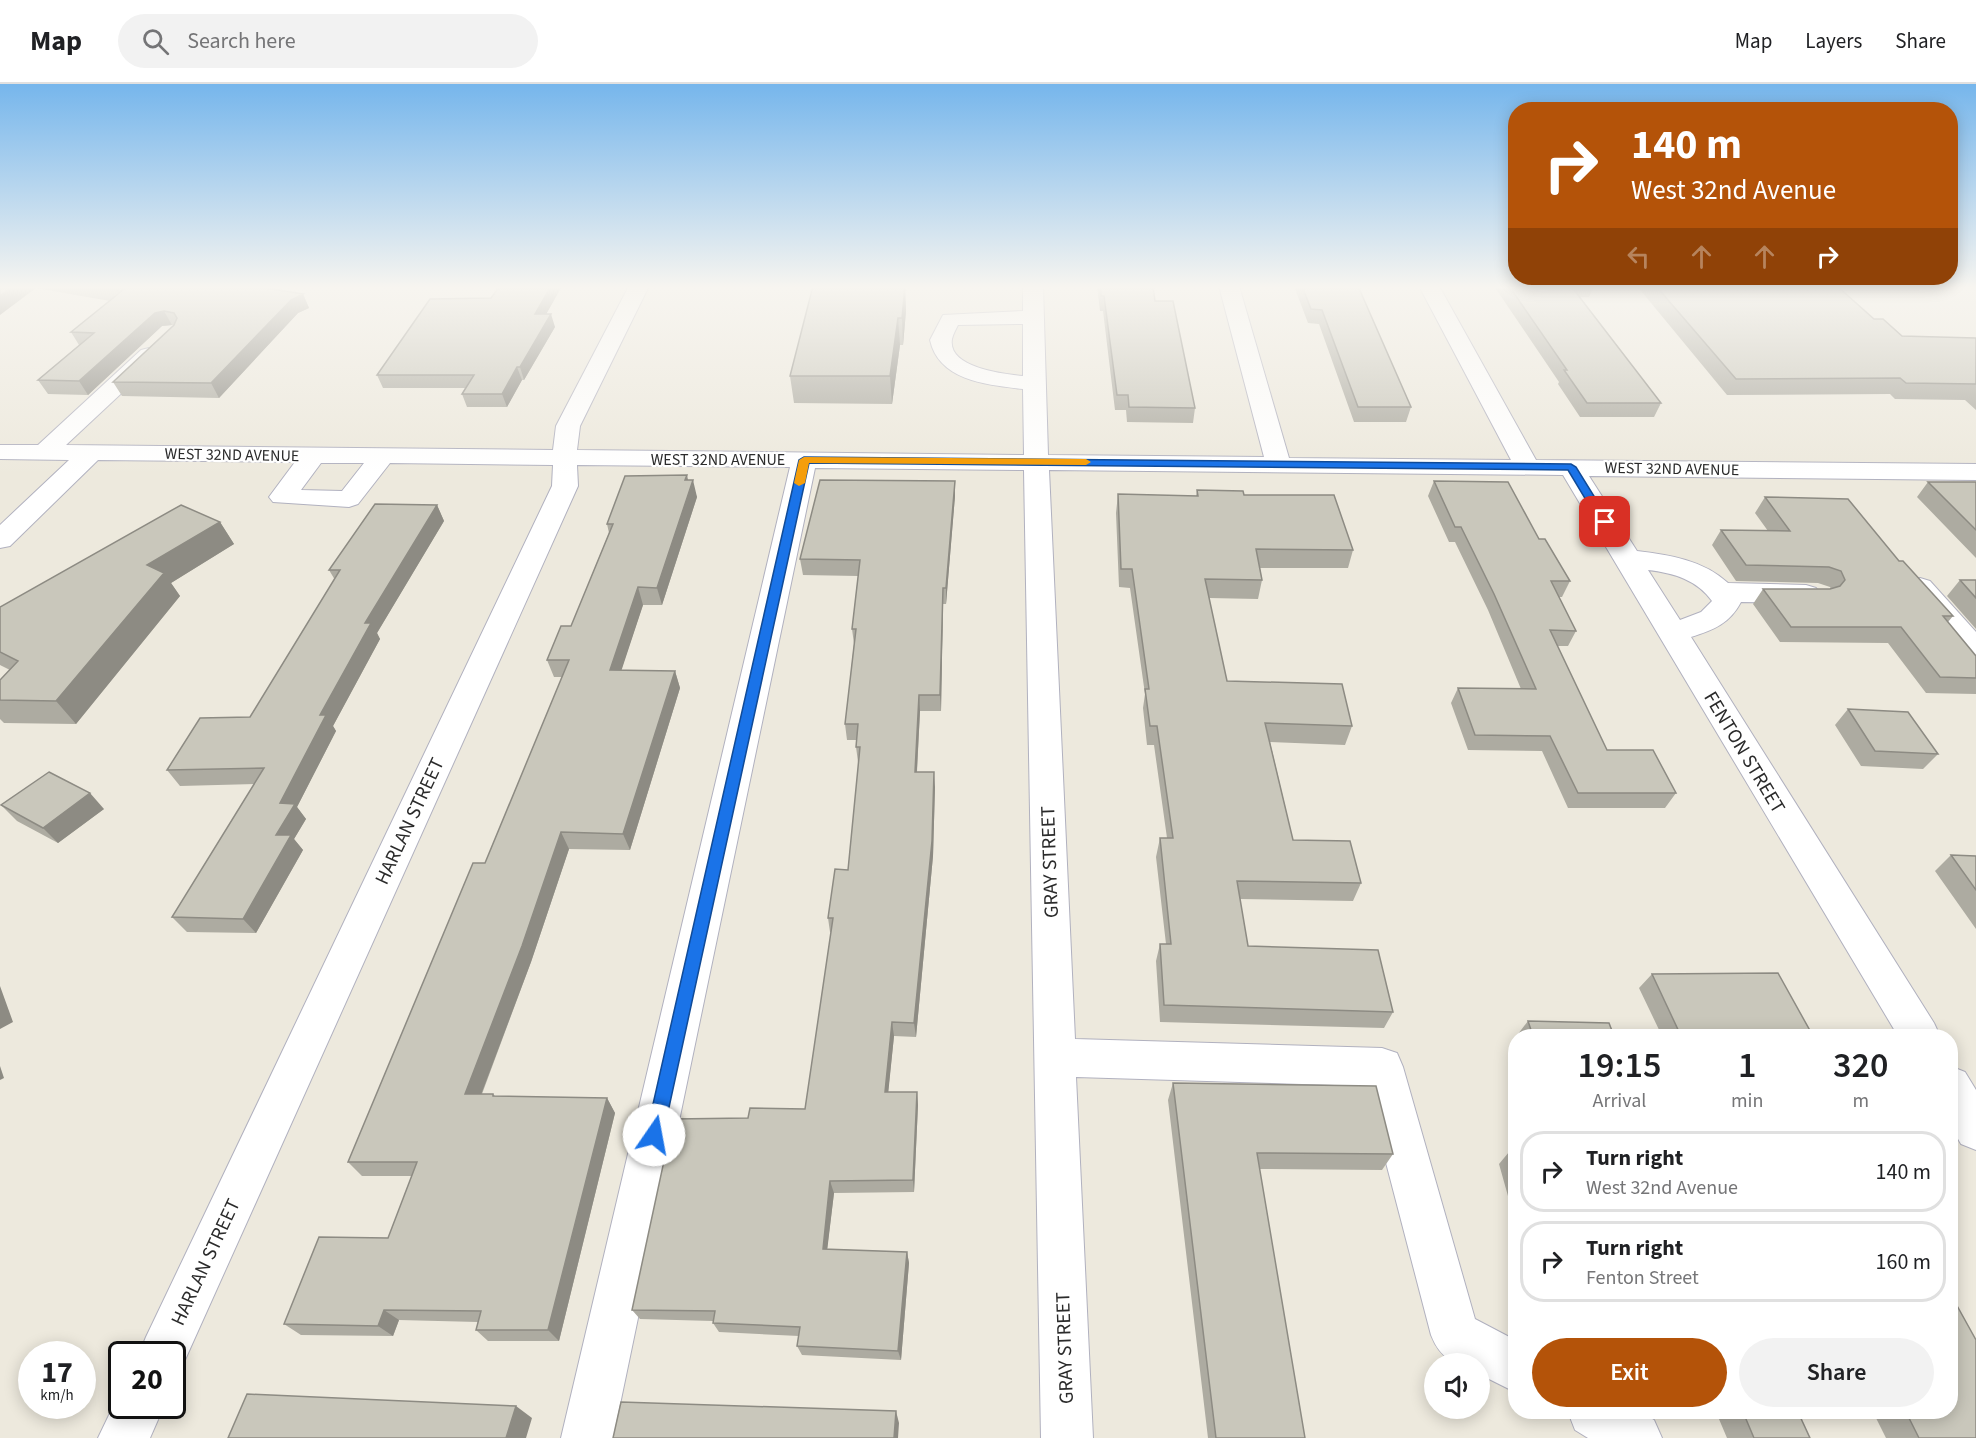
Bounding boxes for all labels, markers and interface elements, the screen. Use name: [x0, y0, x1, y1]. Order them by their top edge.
search box: [118, 14, 538, 68]
text: Map: [30, 21, 82, 61]
icon: search: [139, 25, 172, 58]
text: Search here: [187, 25, 296, 57]
text: Map: [1735, 26, 1772, 56]
text: Layers: [1805, 26, 1862, 56]
text: Share: [1895, 26, 1946, 56]
text: 140 m: [1631, 115, 1742, 175]
icon: right: [1532, 126, 1610, 204]
text: West 32nd Avenue: [1631, 171, 1836, 210]
icon: left: [1622, 240, 1655, 273]
icon: ahead: [1685, 240, 1718, 273]
icon: ahead: [1748, 240, 1781, 273]
icon: right: [1811, 240, 1844, 273]
street label: WEST 32ND AVENUE: [165, 443, 299, 467]
street label: WEST 32ND AVENUE: [651, 449, 785, 471]
street label: WEST 32ND AVENUE: [1605, 457, 1739, 481]
pin: [1579, 496, 1630, 547]
icon: arrive: [1588, 505, 1621, 538]
street label: FENTON STREET: [1697, 686, 1792, 819]
street label: HARLAN STREET: [368, 753, 452, 889]
street label: GRAY STREET: [1034, 805, 1066, 918]
text: 19:15: [1578, 1040, 1661, 1091]
text: 1: [1738, 1040, 1756, 1091]
text: 320: [1833, 1040, 1888, 1091]
text: Arrival: [1593, 1087, 1646, 1115]
text: min: [1731, 1087, 1763, 1115]
text: m: [1852, 1087, 1869, 1115]
position arrow: [622, 1103, 686, 1167]
text: Turn right: [1586, 1142, 1683, 1174]
icon: right: [1535, 1155, 1568, 1188]
text: 140 m: [1876, 1156, 1931, 1188]
text: West 32nd Avenue: [1586, 1174, 1738, 1202]
street label: HARLAN STREET: [164, 1194, 248, 1330]
text: Turn right: [1586, 1232, 1683, 1264]
icon: right: [1535, 1245, 1568, 1278]
text: 160 m: [1876, 1246, 1931, 1278]
text: Fenton Street: [1586, 1264, 1699, 1292]
street label: GRAY STREET: [1049, 1291, 1081, 1404]
button: Exit: [1532, 1338, 1727, 1407]
button: Share: [1739, 1338, 1934, 1407]
speed limit sign: 20: [108, 1341, 186, 1419]
text: 17: [41, 1351, 73, 1394]
map controls: [1424, 1353, 1490, 1419]
button: sound: [1424, 1353, 1490, 1419]
text: km/h: [40, 1385, 74, 1406]

